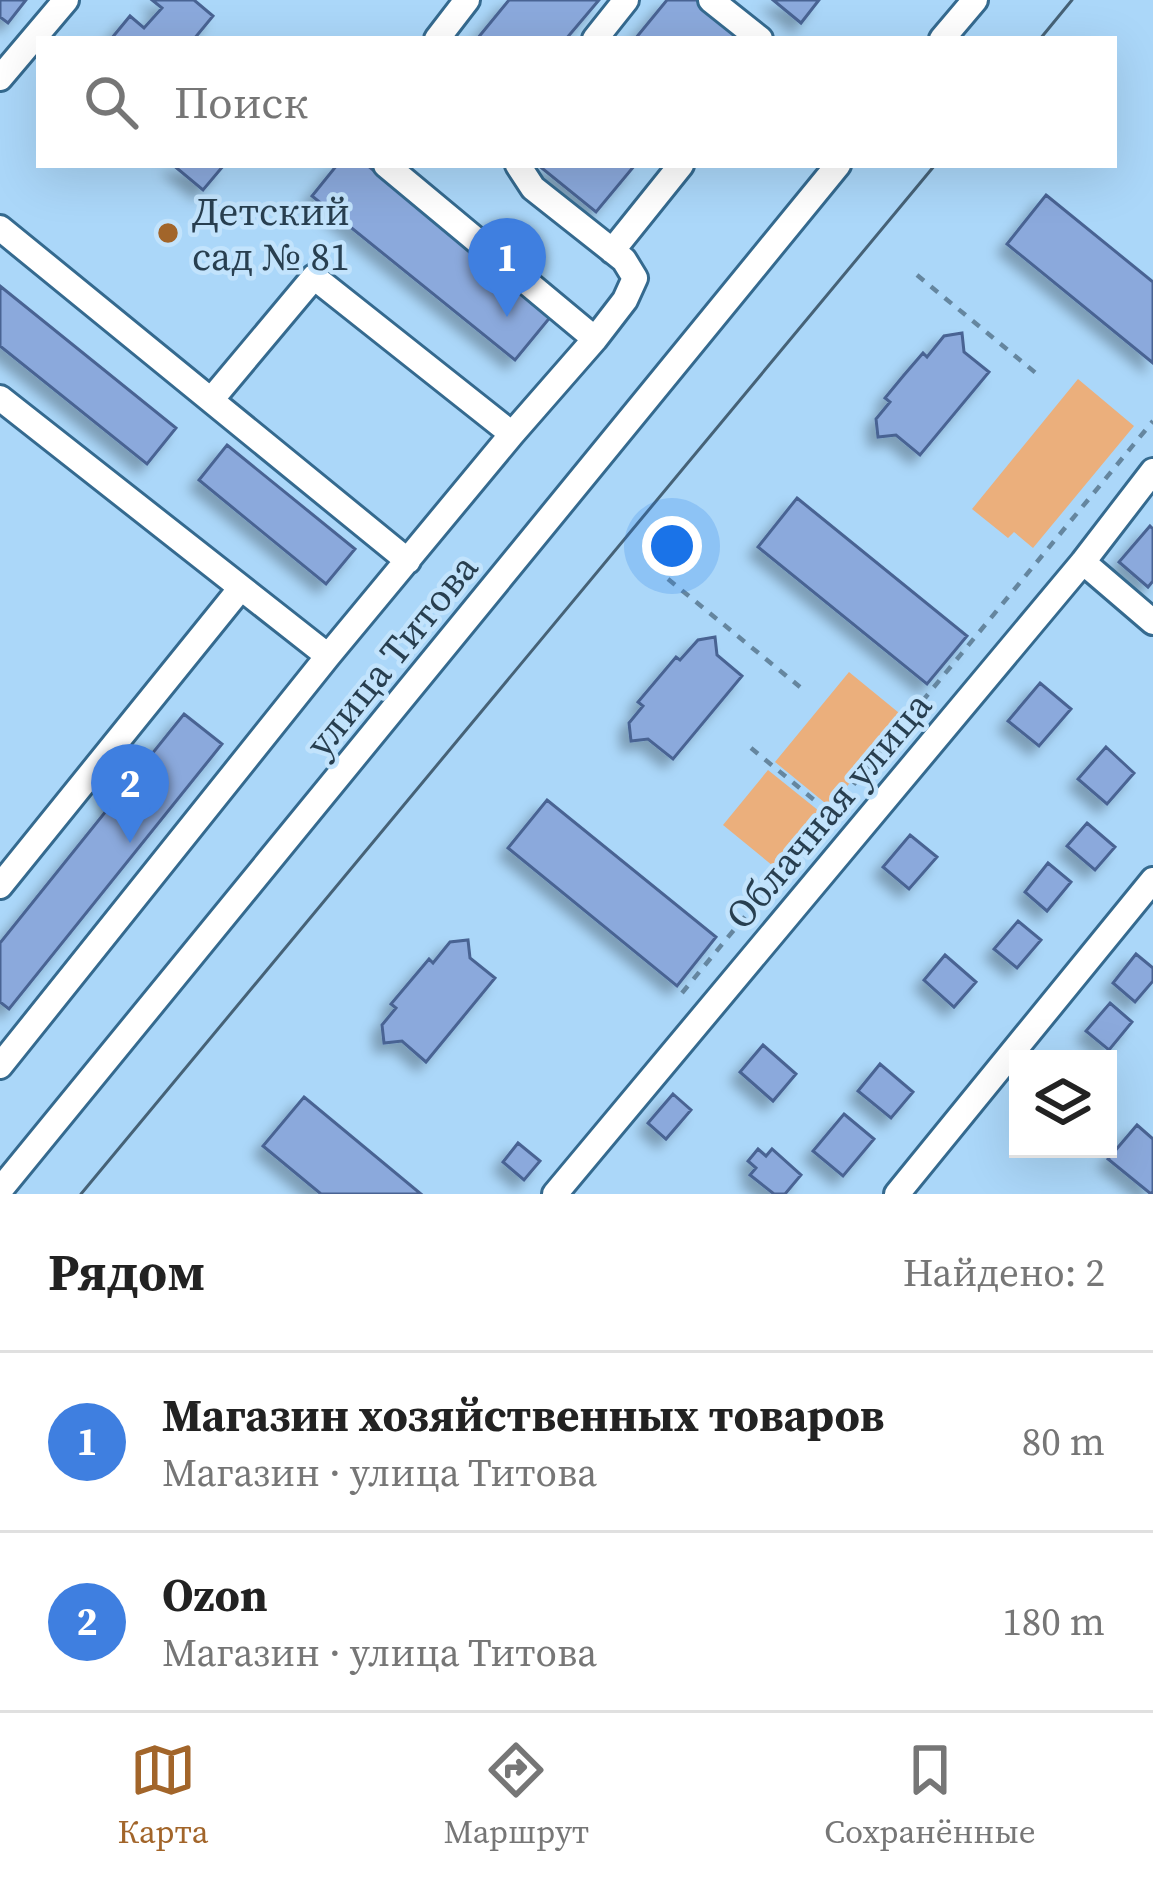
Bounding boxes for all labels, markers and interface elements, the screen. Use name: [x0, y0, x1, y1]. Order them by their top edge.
search box: [36, 36, 1117, 168]
icon: search: [78, 69, 144, 135]
text: Поиск: [174, 71, 308, 133]
place label: Детский сад № 81: [192, 185, 350, 283]
pin: 1: [468, 218, 546, 317]
marker: Детский сад № 81: [155, 220, 181, 246]
your location: [642, 516, 702, 576]
street label: улица Титова: [293, 542, 490, 768]
street label: Облачная улица: [713, 680, 944, 940]
pin: 2: [91, 744, 169, 843]
map controls: [1009, 1050, 1117, 1158]
button: layers: [1009, 1050, 1117, 1158]
text: Рядом: [48, 1237, 205, 1307]
text: Найдено: 2: [903, 1246, 1105, 1299]
text: Магазин хозяйственных товаров: [162, 1384, 884, 1446]
text: 1: [76, 1415, 98, 1468]
text: 80 m: [1022, 1415, 1105, 1468]
text: Магазин · улица Титова: [162, 1446, 597, 1499]
text: Ozon: [162, 1564, 268, 1626]
text: 2: [76, 1595, 98, 1648]
text: 180 m: [1002, 1595, 1105, 1648]
text: Магазин · улица Титова: [162, 1626, 597, 1679]
tab: Карта: [117, 1737, 209, 1854]
tab: Маршрут: [444, 1737, 589, 1854]
tab: Сохранённые: [824, 1737, 1036, 1854]

